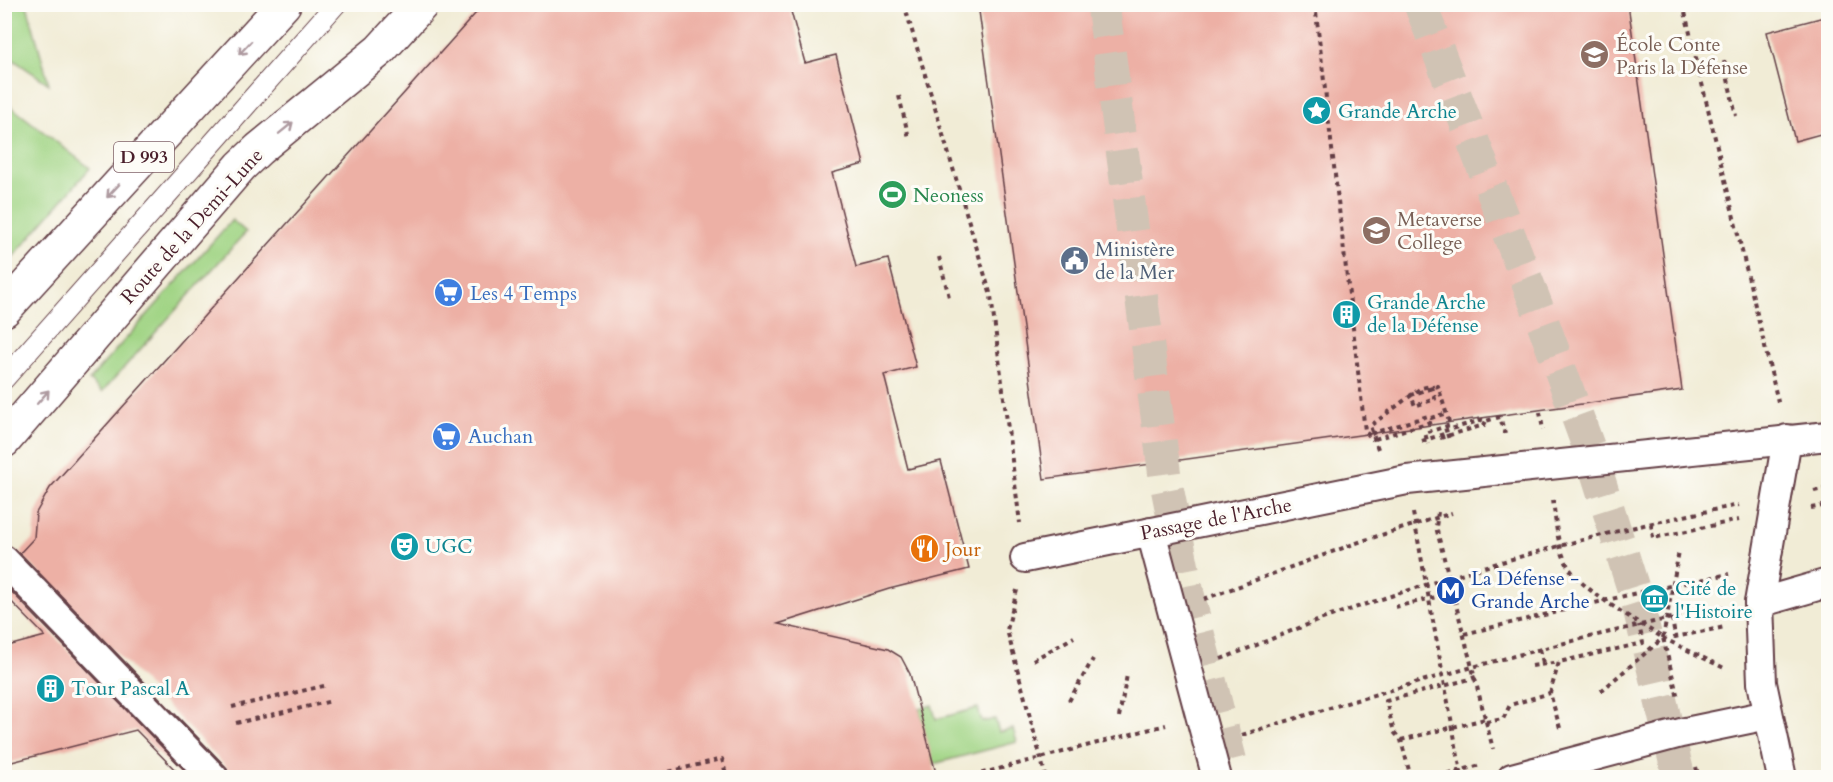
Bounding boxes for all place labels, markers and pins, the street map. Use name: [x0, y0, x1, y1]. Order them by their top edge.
place label: École Conte Paris la Défense: [1616, 31, 1748, 81]
school or university icon: École Conte Paris la Défense: [1579, 39, 1611, 71]
place icon: Grande Arche: [1301, 95, 1333, 127]
place label: Grande Arche: [1338, 98, 1457, 125]
sports icon: Neoness: [876, 179, 908, 211]
place label: Neoness: [913, 182, 984, 209]
place label: Metaverse College: [1397, 206, 1482, 256]
school or university icon: Metaverse College: [1360, 214, 1392, 246]
place label: Ministère de la Mer: [1095, 236, 1175, 286]
public building icon: Ministère de la Mer: [1058, 244, 1090, 276]
supermarket icon: Les 4 Temps: [433, 277, 465, 309]
place label: Les 4 Temps: [470, 280, 577, 307]
place label: Grande Arche de la Défense: [1367, 289, 1486, 339]
building icon: Grande Arche de la Défense: [1330, 298, 1362, 330]
supermarket icon: Auchan: [431, 420, 463, 452]
place label: Auchan: [468, 423, 534, 450]
theatre icon: UGC: [388, 530, 420, 562]
place label: UGC: [425, 533, 472, 560]
restaurant icon: Jour: [908, 533, 940, 565]
place label: Jour: [942, 536, 982, 563]
place label: La Défense - Grande Arche: [1471, 565, 1590, 615]
metro station icon: La Défense - Grande Arche: [1434, 574, 1466, 606]
place label: Cité de l'Histoire: [1675, 575, 1753, 625]
museum icon: Cité de l'Histoire: [1638, 583, 1670, 615]
building icon: Tour Pascal A: [34, 672, 66, 704]
place label: Tour Pascal A: [71, 675, 191, 702]

